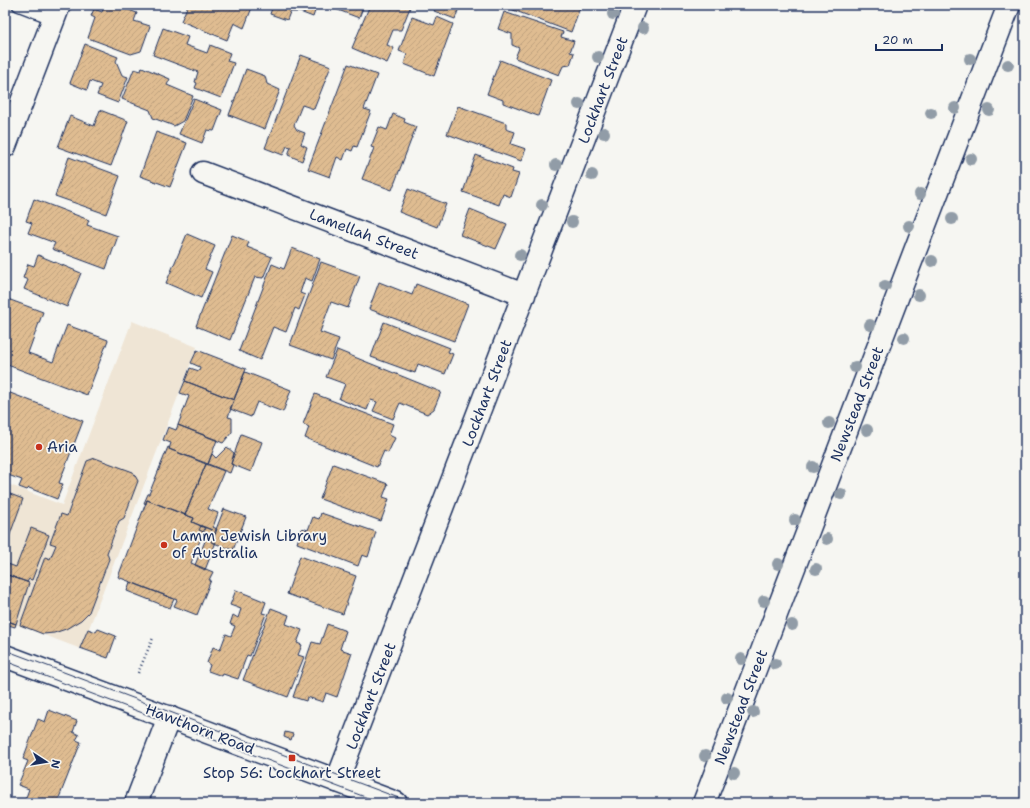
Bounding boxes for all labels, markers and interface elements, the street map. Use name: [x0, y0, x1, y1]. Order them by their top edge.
scale bar: [876, 26, 942, 52]
text: 20 m: [882, 32, 913, 48]
street label: Lockhart Street: [573, 34, 633, 146]
street label: Lamellah Street: [307, 204, 421, 264]
street label: Lockhart Street: [457, 337, 517, 449]
street label: Newstead Street: [826, 344, 888, 464]
place label: Aria: [47, 437, 78, 457]
marker: Aria: [34, 442, 44, 452]
place label: Lamm Jewish Library of Australia: [172, 526, 327, 563]
marker: Lamm Jewish Library of Australia: [159, 540, 169, 550]
street label: Lockhart Street: [341, 640, 401, 752]
street label: Newstead Street: [710, 647, 772, 767]
street label: Hawthorn Road: [142, 699, 258, 759]
north arrow: [26, 742, 66, 782]
marker: Stop 56: Lockhart Street: [287, 753, 297, 763]
text: N: [47, 758, 64, 770]
place label: Stop 56: Lockhart Street: [203, 763, 381, 783]

